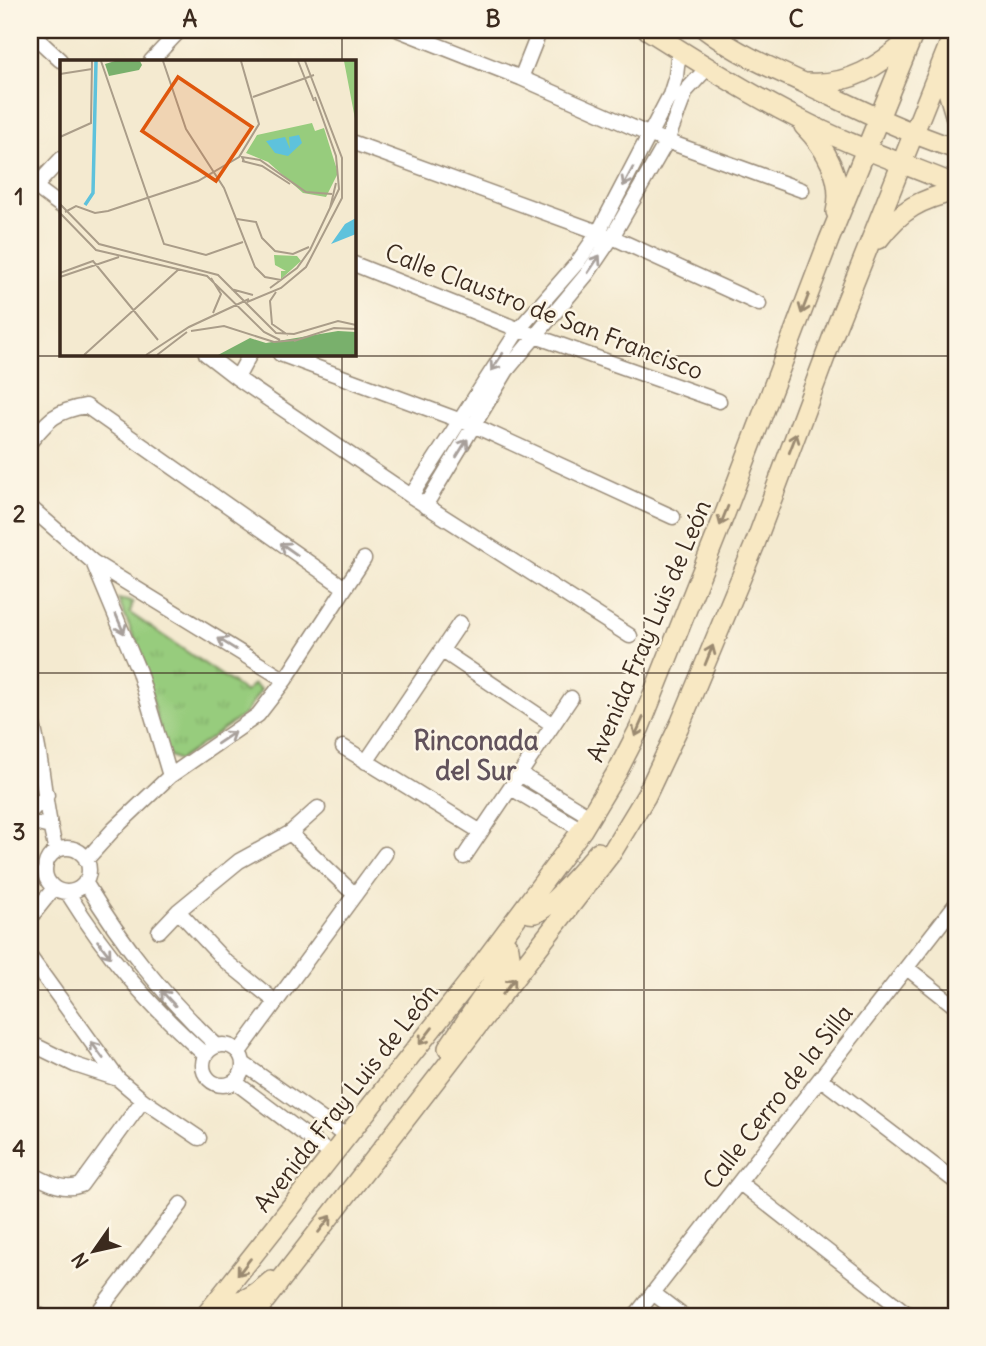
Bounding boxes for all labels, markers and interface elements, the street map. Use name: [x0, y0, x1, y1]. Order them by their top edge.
text: A: [183, 4, 198, 33]
text: B: [485, 4, 501, 33]
text: C: [788, 4, 804, 33]
inset map: [60, 60, 355, 355]
one-way arrow: [620, 166, 634, 187]
text: 1: [14, 182, 24, 211]
street label: Calle Claustro de San Francisco: [381, 236, 708, 386]
one-way arrow: [587, 255, 601, 274]
one-way arrow: [798, 292, 810, 314]
one-way arrow: [490, 352, 504, 371]
one-way arrow: [787, 433, 800, 455]
one-way arrow: [455, 438, 469, 458]
street label: Avenida Fray Luis de León: [579, 495, 717, 766]
text: 2: [13, 499, 26, 528]
one-way arrow: [717, 505, 730, 527]
one-way arrow: [280, 542, 299, 556]
one-way arrow: [114, 613, 127, 635]
one-way arrow: [217, 637, 237, 651]
one-way arrow: [703, 644, 716, 666]
one-way arrow: [632, 716, 645, 738]
district label: Rinconada del Sur: [414, 724, 539, 787]
one-way arrow: [216, 731, 236, 745]
text: 3: [12, 817, 26, 846]
one-way arrow: [97, 939, 112, 958]
street label: Avenida Fray Luis de León: [247, 977, 444, 1218]
one-way arrow: [502, 977, 517, 995]
one-way arrow: [160, 989, 176, 1007]
street label: Calle Cerro de la Silla: [696, 998, 859, 1195]
one-way arrow: [418, 1027, 434, 1045]
one-way arrow: [90, 1041, 104, 1060]
text: 4: [12, 1134, 26, 1163]
one-way arrow: [318, 1215, 333, 1233]
north arrow: [60, 1216, 130, 1286]
text: N: [66, 1248, 94, 1273]
one-way arrow: [236, 1257, 252, 1275]

